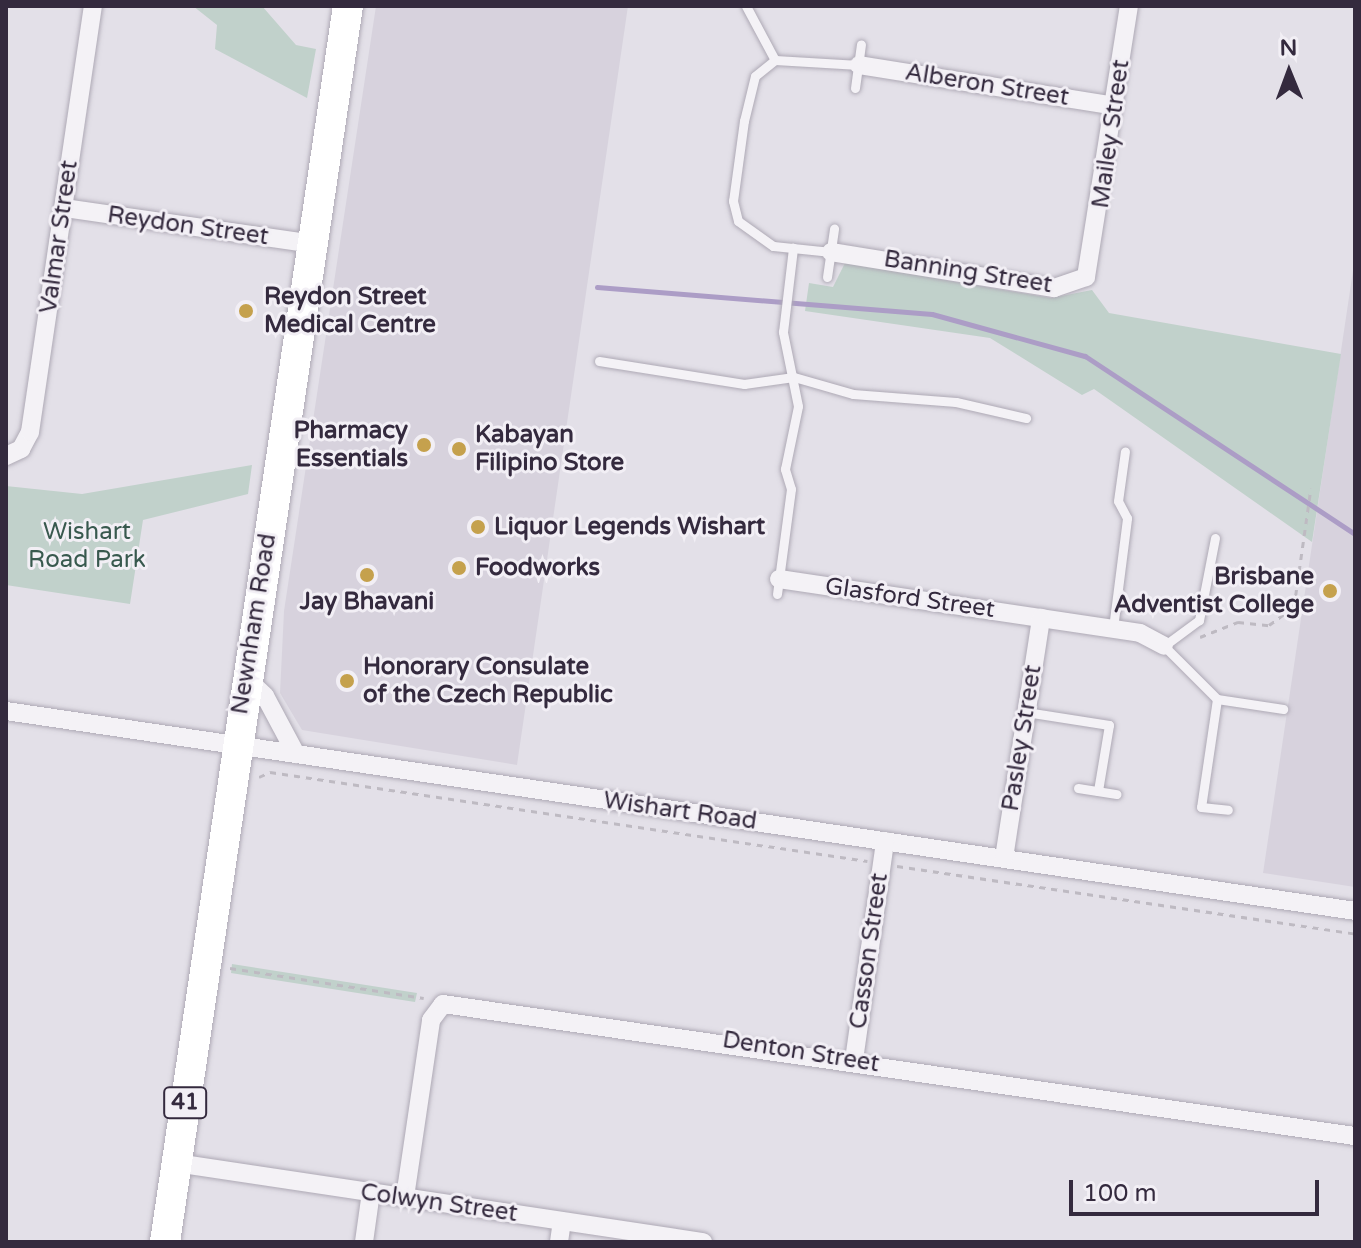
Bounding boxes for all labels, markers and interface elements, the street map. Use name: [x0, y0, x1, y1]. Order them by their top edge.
north arrow: [1249, 32, 1329, 112]
text: N: [1280, 35, 1298, 61]
street label: Alberon Street: [903, 58, 1071, 112]
street label: Mailey Street: [1086, 58, 1136, 210]
street label: Valmar Street: [34, 159, 84, 315]
street label: Reydon Street: [106, 200, 270, 252]
street label: Banning Street: [882, 244, 1054, 300]
place label: Reydon Street Medical Centre: [264, 283, 436, 339]
marker: Reydon Street Medical Centre: [235, 300, 257, 322]
place label: Pharmacy Essentials: [294, 417, 408, 473]
place label: Kabayan Filipino Store: [475, 421, 624, 477]
marker: Pharmacy Essentials: [415, 436, 433, 454]
marker: Kabayan Filipino Store: [450, 440, 468, 458]
place label: Liquor Legends Wishart: [494, 513, 765, 541]
park label: Wishart Road Park: [28, 518, 146, 574]
marker: Liquor Legends Wishart: [469, 518, 487, 536]
street label: Newnham Road: [225, 532, 283, 716]
place label: Foodworks: [475, 554, 600, 582]
marker: Foodworks: [450, 559, 468, 577]
place label: Brisbane Adventist College: [1114, 563, 1314, 619]
marker: Jay Bhavani: [358, 566, 376, 584]
street label: Glasford Street: [823, 572, 997, 624]
marker: Brisbane Adventist College: [1321, 582, 1339, 600]
place label: Jay Bhavani: [300, 588, 434, 616]
place label: Honorary Consulate of the Czech Republic: [363, 653, 613, 709]
street label: Pasley Street: [996, 663, 1048, 813]
marker: Honorary Consulate of the Czech Republic: [338, 672, 356, 690]
street label: Wishart Road: [601, 786, 759, 836]
street label: Casson Street: [844, 871, 894, 1031]
street label: Denton Street: [720, 1025, 882, 1079]
road number: 41: [163, 1085, 207, 1121]
scale bar: [1073, 1164, 1323, 1214]
street label: Colwyn Street: [359, 1178, 519, 1228]
text: 100 m: [1083, 1179, 1157, 1208]

